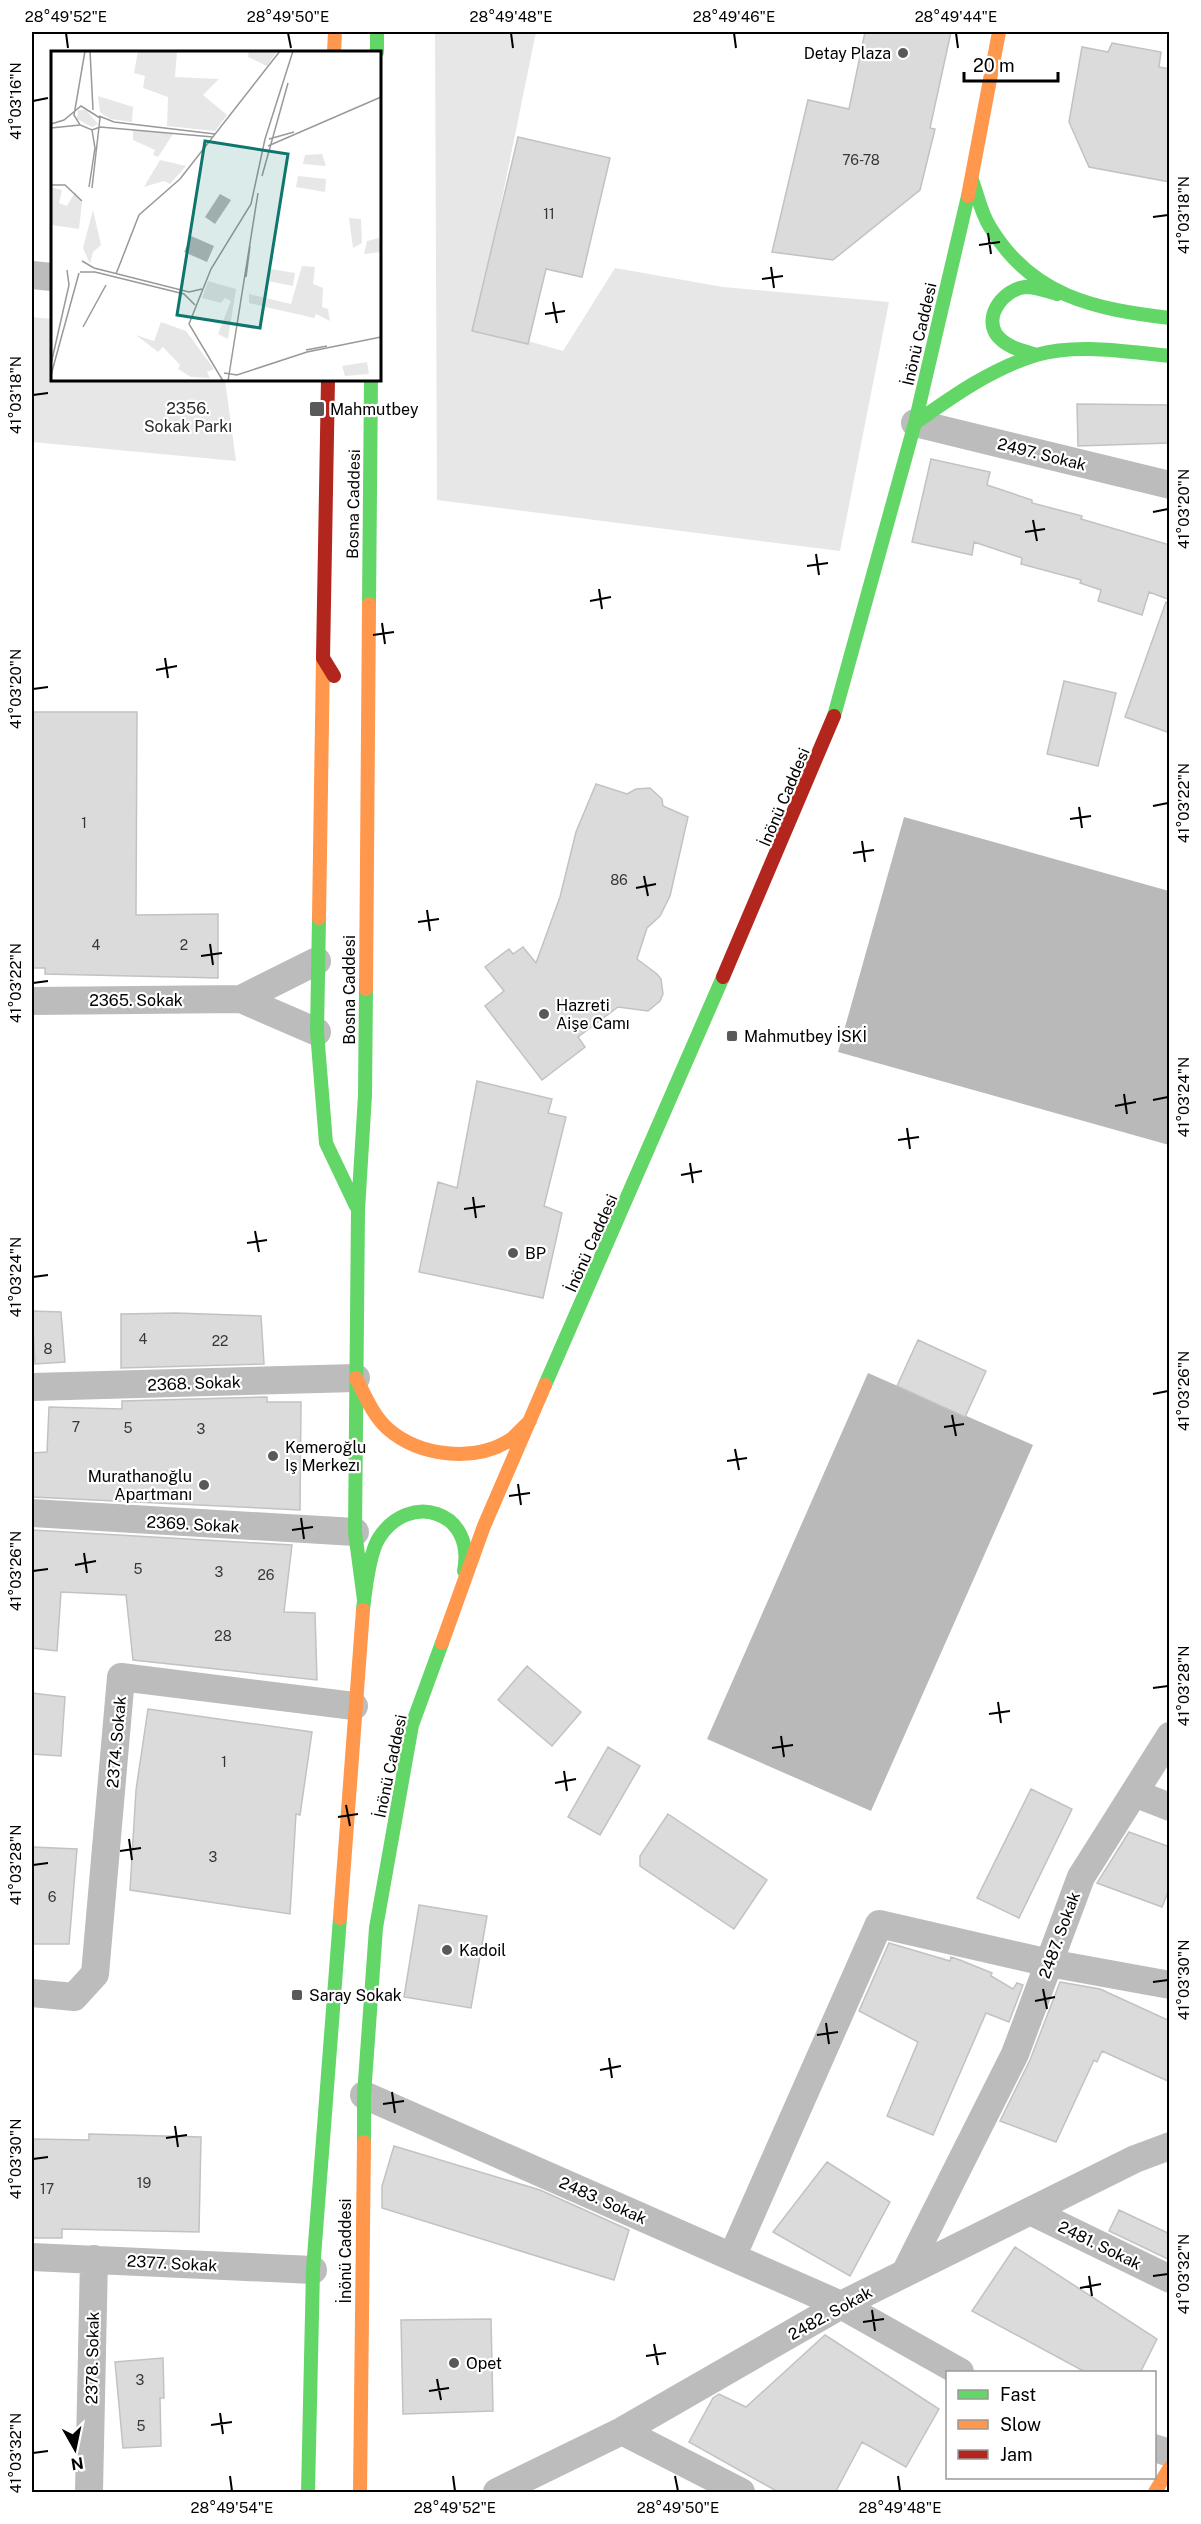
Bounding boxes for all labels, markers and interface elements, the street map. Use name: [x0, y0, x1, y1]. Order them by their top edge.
text: 28°49'52"E: [25, 8, 107, 25]
text: 28°49'50"E: [247, 8, 329, 25]
text: 28°49'48"E: [470, 8, 552, 25]
text: 28°49'46"E: [693, 8, 775, 25]
text: 28°49'44"E: [915, 8, 997, 25]
place label: Detay Plaza: [804, 44, 891, 63]
scale bar: [964, 45, 1058, 83]
marker: Detay Plaza: [896, 46, 910, 60]
inset map: [51, 51, 381, 381]
text: 20 m: [973, 55, 1015, 76]
text: 41°03'16"N: [7, 62, 24, 140]
house number: 76-78: [842, 152, 880, 168]
text: 41°03'18"N: [1175, 176, 1192, 254]
house number: 11: [543, 206, 555, 222]
street label: İnönü Caddesi: [897, 281, 941, 387]
text: 41°03'18"N: [7, 356, 24, 434]
park label: 2356. Sokak Parkı: [144, 399, 232, 436]
marker: Mahmutbey: [308, 400, 326, 418]
place label: Mahmutbey: [330, 400, 419, 419]
street label: 2497. Sokak: [996, 434, 1088, 475]
street label: Bosna Caddesi: [343, 449, 364, 559]
text: 41°03'20"N: [1175, 469, 1192, 549]
text: 41°03'20"N: [7, 649, 24, 729]
street label: İnönü Caddesi: [754, 745, 814, 849]
text: 41°03'22"N: [1175, 763, 1192, 843]
house number: 1: [81, 815, 87, 831]
house number: 86: [610, 872, 628, 888]
street label: Bosna Caddesi: [340, 935, 359, 1045]
house number: 4: [92, 937, 101, 953]
house number: 2: [180, 937, 188, 953]
text: 41°03'22"N: [7, 943, 24, 1023]
street label: 2365. Sokak: [89, 991, 183, 1010]
place label: Hazreti Aişe Camı: [556, 996, 630, 1033]
marker: Hazreti Aişe Camı: [537, 1007, 551, 1021]
place label: Mahmutbey İSKİ: [744, 1026, 867, 1046]
marker: Mahmutbey İSKİ: [725, 1029, 739, 1043]
text: 41°03'24"N: [1175, 1057, 1192, 1137]
street label: İnönü Caddesi: [560, 1191, 622, 1295]
text: 41°03'24"N: [7, 1237, 24, 1317]
place label: BP: [525, 1244, 546, 1263]
marker: BP: [506, 1246, 520, 1260]
house number: 4: [139, 1331, 148, 1347]
house number: 22: [212, 1333, 228, 1349]
house number: 8: [43, 1341, 53, 1357]
text: 41°03'26"N: [1175, 1351, 1192, 1431]
street label: 2368. Sokak: [147, 1372, 241, 1395]
house number: 7: [72, 1419, 80, 1435]
house number: 5: [124, 1420, 133, 1436]
house number: 3: [197, 1421, 206, 1437]
place label: Kemeroğlu Iş Merkezı: [285, 1438, 366, 1475]
marker: Kemeroğlu Iş Merkezı: [266, 1449, 280, 1463]
place label: Murathanoğlu Apartmanı: [88, 1467, 192, 1504]
marker: Murathanoğlu Apartmanı: [197, 1478, 211, 1492]
street label: 2369. Sokak: [146, 1513, 240, 1536]
text: 41°03'26"N: [7, 1531, 24, 1611]
house number: 5: [134, 1561, 143, 1577]
house number: 3: [215, 1564, 224, 1580]
house number: 26: [257, 1567, 275, 1583]
house number: 28: [214, 1628, 232, 1644]
text: 41°03'28"N: [1175, 1645, 1192, 1727]
street label: 2374. Sokak: [103, 1695, 130, 1789]
street label: İnönü Caddesi: [369, 1713, 411, 1819]
house number: 1: [221, 1754, 227, 1770]
text: 41°03'28"N: [7, 1824, 24, 1906]
house number: 3: [209, 1849, 218, 1865]
house number: 6: [48, 1889, 57, 1905]
street label: 2487. Sokak: [1035, 1889, 1084, 1981]
text: 41°03'30"N: [1175, 1940, 1192, 2020]
place label: Kadoil: [459, 1941, 506, 1960]
marker: Kadoil: [440, 1943, 454, 1957]
place label: Saray Sokak: [309, 1986, 402, 2005]
marker: Saray Sokak: [290, 1988, 304, 2002]
text: 41°03'30"N: [7, 2119, 24, 2199]
street label: 2483. Sokak: [556, 2173, 649, 2228]
house number: 19: [137, 2175, 151, 2191]
house number: 17: [40, 2181, 54, 2197]
street label: İnönü Caddesi: [335, 2198, 355, 2304]
street label: 2481. Sokak: [1055, 2217, 1144, 2274]
text: 41°03'32"N: [1175, 2234, 1192, 2314]
street label: 2377. Sokak: [126, 2252, 218, 2275]
street label: 2482. Sokak: [785, 2283, 876, 2344]
street label: 2378. Sokak: [82, 2311, 103, 2405]
place label: Opet: [466, 2354, 502, 2373]
marker: Opet: [447, 2356, 461, 2370]
legend: [946, 2371, 1156, 2479]
house number: 3: [136, 2372, 145, 2388]
text: Fast: [1000, 2384, 1036, 2405]
text: 41°03'32"N: [7, 2413, 24, 2493]
text: Slow: [1000, 2414, 1041, 2435]
house number: 5: [137, 2418, 146, 2434]
north arrow: [45, 2419, 105, 2479]
text: Jam: [1000, 2444, 1033, 2465]
text: N: [70, 2453, 85, 2474]
text: 28°49'54"E: [191, 2499, 273, 2516]
text: 28°49'52"E: [414, 2499, 496, 2516]
text: 28°49'50"E: [637, 2499, 719, 2516]
text: 28°49'48"E: [859, 2499, 941, 2516]

